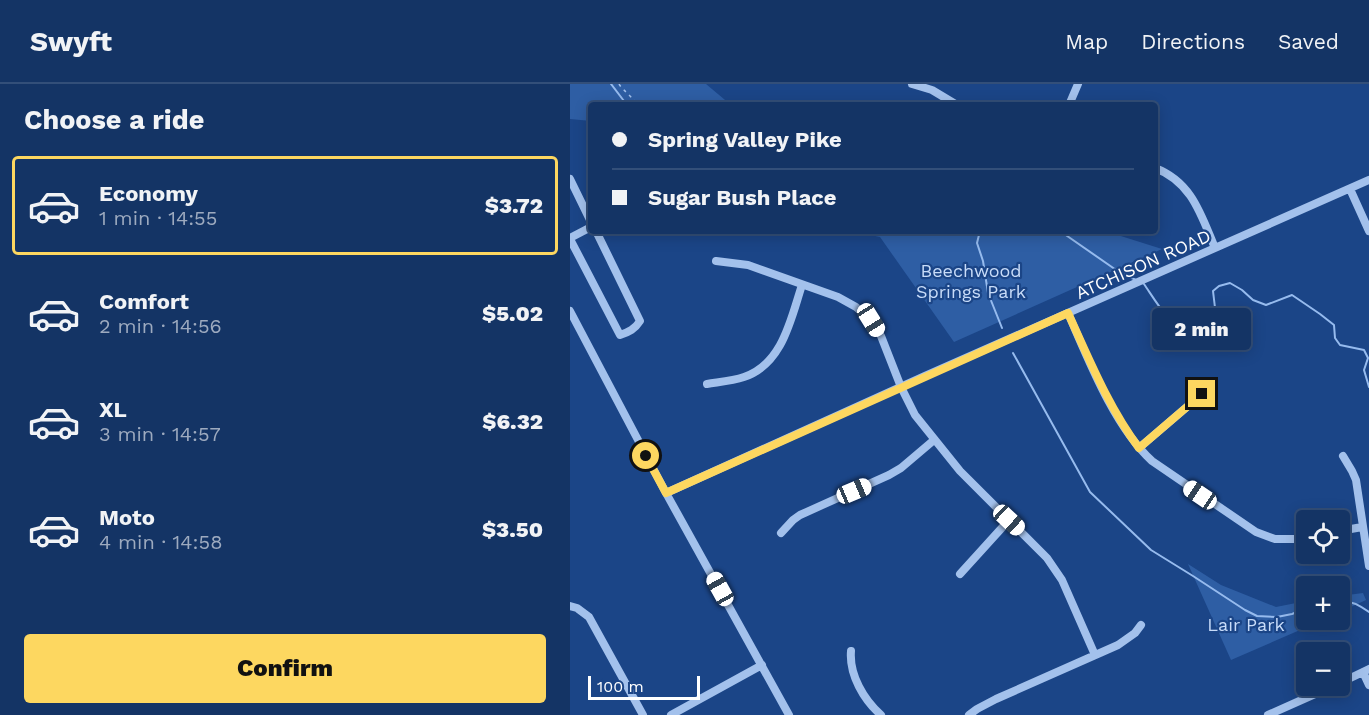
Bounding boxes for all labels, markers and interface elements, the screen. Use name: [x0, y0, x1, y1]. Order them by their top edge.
text: Swyft: [30, 25, 112, 58]
text: Map: [1065, 29, 1108, 54]
text: Directions: [1141, 29, 1245, 54]
text: Saved: [1278, 29, 1339, 54]
text: Choose a ride: [24, 104, 204, 136]
text: Spring Valley Pike: [648, 127, 842, 152]
icon: car: [27, 179, 81, 233]
text: Economy: [99, 181, 198, 206]
text: Sugar Bush Place: [648, 185, 837, 210]
text: $3.72: [485, 193, 543, 218]
text: 1 min · 14:55: [99, 206, 217, 230]
street label: ATCHISON ROAD: [1072, 225, 1214, 303]
park label: Beechwood Springs Park: [916, 260, 1026, 302]
icon: car: [27, 287, 81, 341]
text: Comfort: [99, 289, 189, 314]
car: [854, 300, 888, 340]
text: $5.02: [482, 301, 543, 326]
callout: 2 min: [1152, 307, 1252, 349]
text: 2 min · 14:56: [99, 314, 222, 338]
text: 2 min: [1174, 317, 1229, 341]
route end: [1188, 380, 1215, 407]
icon: car: [27, 395, 81, 449]
text: XL: [99, 397, 127, 422]
text: $6.32: [482, 409, 543, 434]
text: 3 min · 14:57: [99, 422, 221, 446]
route start: [632, 442, 659, 469]
car: [834, 476, 874, 506]
car: [1180, 477, 1220, 513]
car: [990, 501, 1028, 539]
icon: car: [27, 503, 81, 557]
text: Moto: [99, 505, 155, 530]
map controls: [1296, 510, 1350, 696]
button: locate: [1296, 510, 1350, 564]
text: $3.50: [482, 517, 543, 542]
text: 4 min · 14:58: [99, 530, 222, 554]
car: [703, 569, 737, 609]
button: +: [1296, 576, 1350, 630]
park label: Lair Park: [1207, 614, 1285, 635]
button: Confirm: [24, 634, 546, 703]
button: −: [1296, 642, 1350, 696]
scale bar: [588, 673, 700, 700]
text: 100 m: [597, 677, 644, 696]

